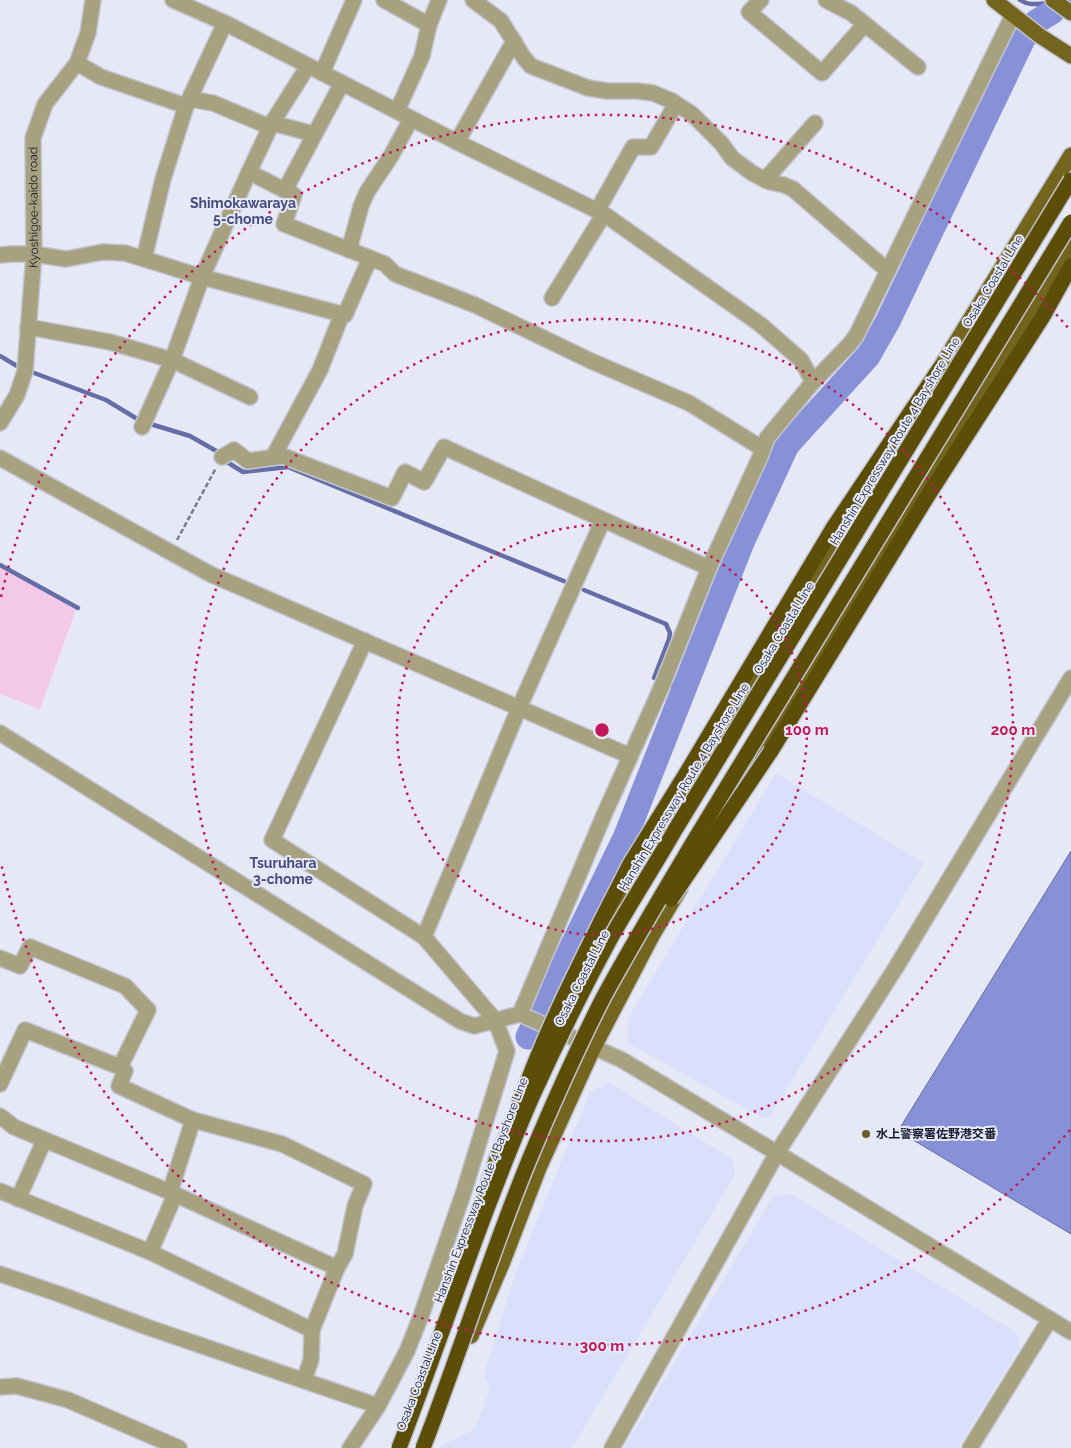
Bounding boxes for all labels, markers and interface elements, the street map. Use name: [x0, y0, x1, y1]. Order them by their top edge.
street label: Kyoshigoe-kaido road: [26, 147, 41, 268]
district label: Shimokawaraya 5-chome: [190, 195, 296, 227]
street label: Osaka Coastal Line: [960, 232, 1026, 330]
street label: Hanshin Expressway Route 4 Bayshore Line: [827, 334, 963, 548]
street label: Osaka Coastal Line: [751, 579, 817, 677]
street label: Hanshin Expressway Route 4 Bayshore Line: [616, 680, 752, 894]
centre of rings: [593, 721, 611, 739]
text: 100 m: [785, 721, 829, 739]
text: 200 m: [991, 721, 1035, 739]
district label: Tsuruhara 3-chome: [250, 855, 317, 887]
street label: Osaka Coastal Line: [552, 928, 612, 1028]
street label: Hanshin Expressway Route 4 Bayshore Line: [431, 1075, 531, 1305]
place label: 水上警察署佐野港交番: [876, 1127, 997, 1141]
marker: 水上警察署佐野港交番: [860, 1128, 872, 1140]
street label: Osaka Coastal Line: [394, 1329, 444, 1433]
text: 300 m: [580, 1337, 624, 1355]

